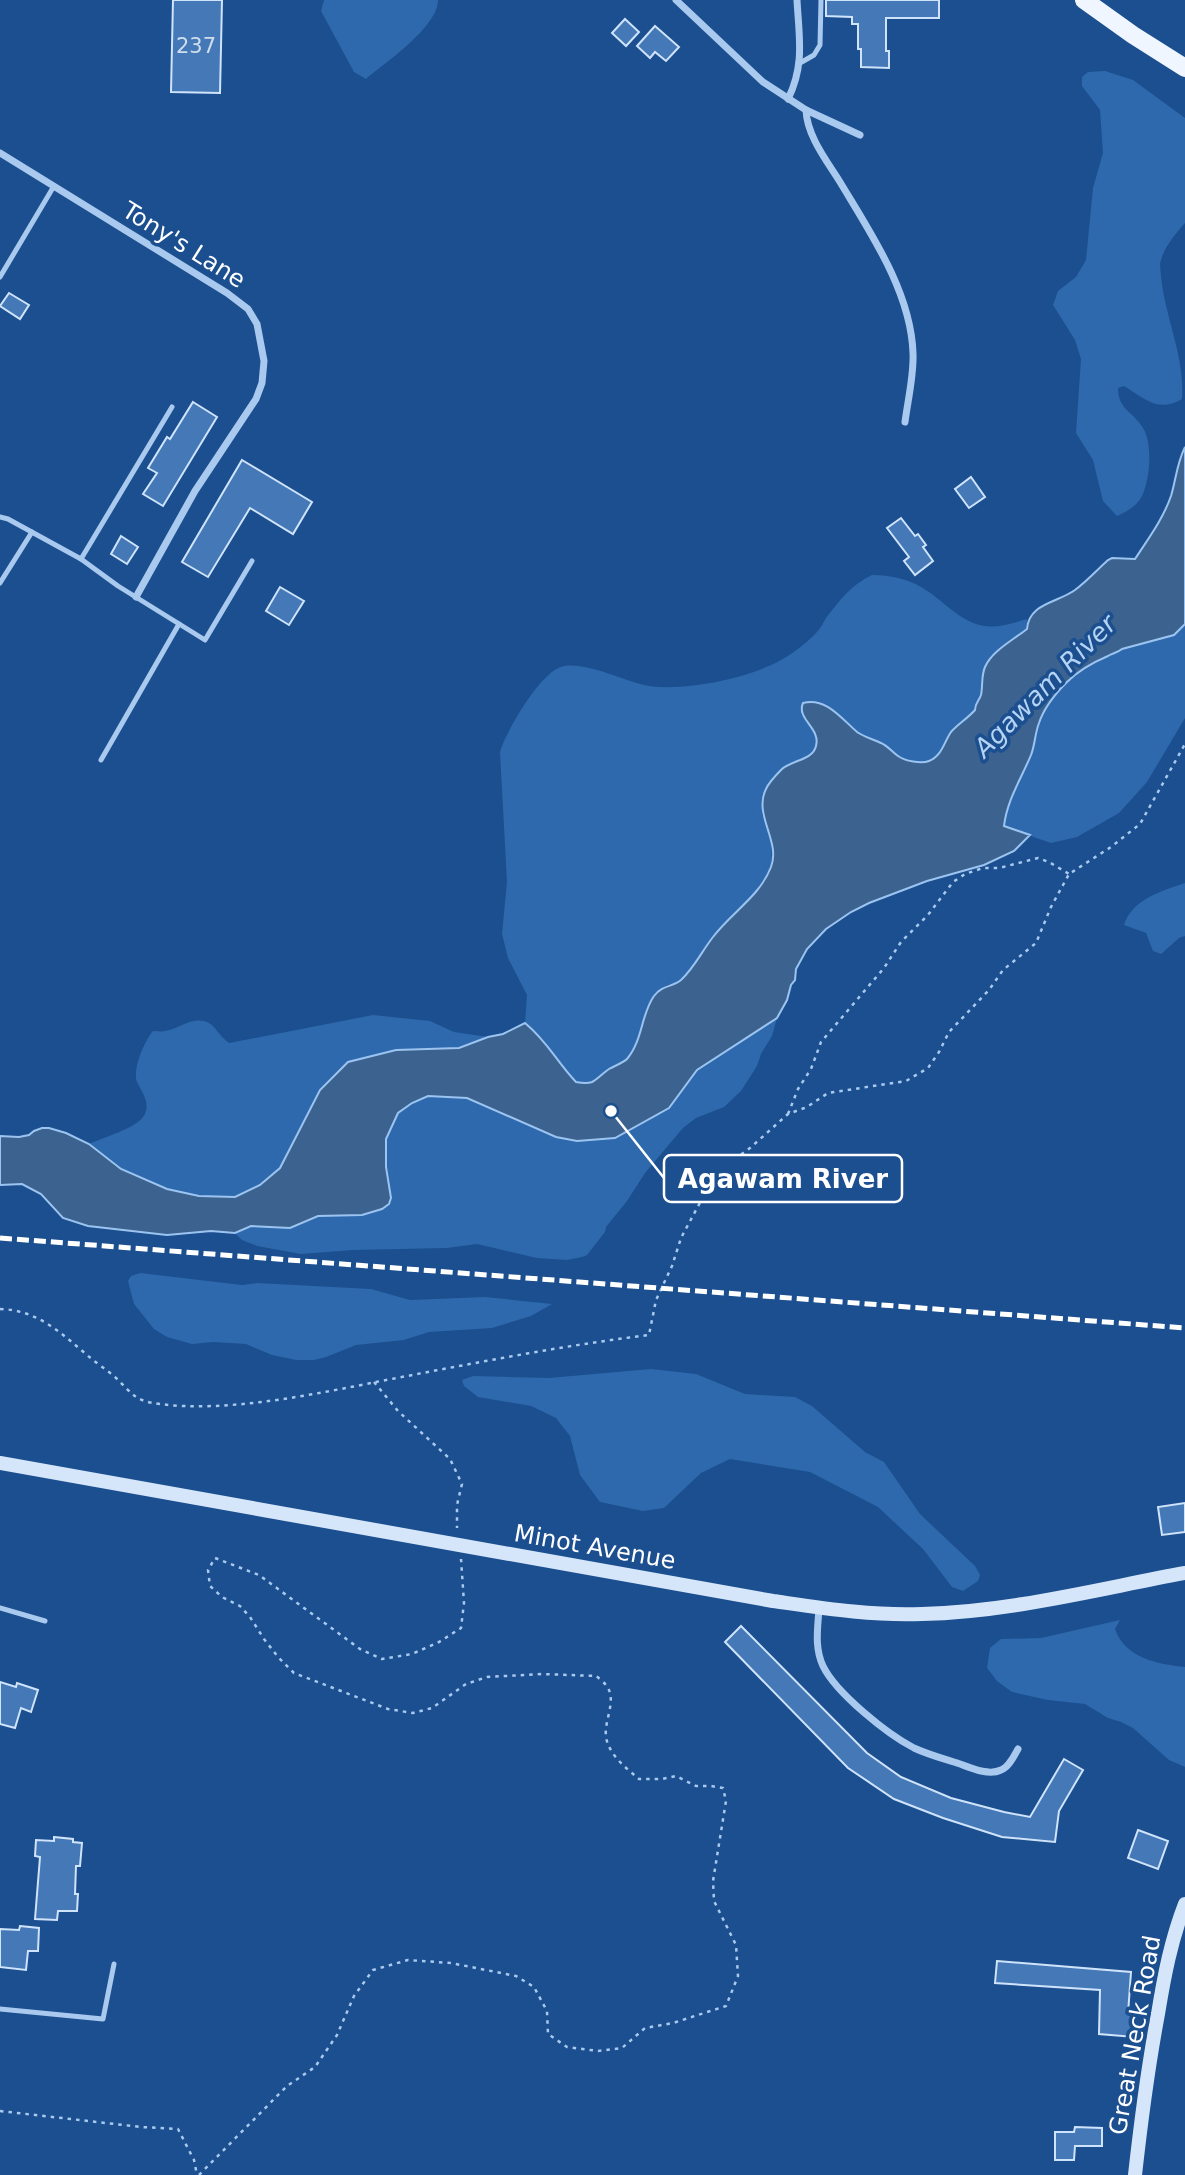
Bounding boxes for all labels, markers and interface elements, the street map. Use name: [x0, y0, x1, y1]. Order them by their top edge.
house number: 237: [176, 34, 216, 58]
street label: Tony's Lane: [117, 196, 251, 294]
water label: Agawam River: [966, 607, 1124, 765]
callout: Agawam River: [664, 1155, 902, 1202]
text: Agawam River: [678, 1164, 888, 1194]
street label: Minot Avenue: [512, 1519, 678, 1575]
street label: Great Neck Road: [1104, 1933, 1166, 2137]

